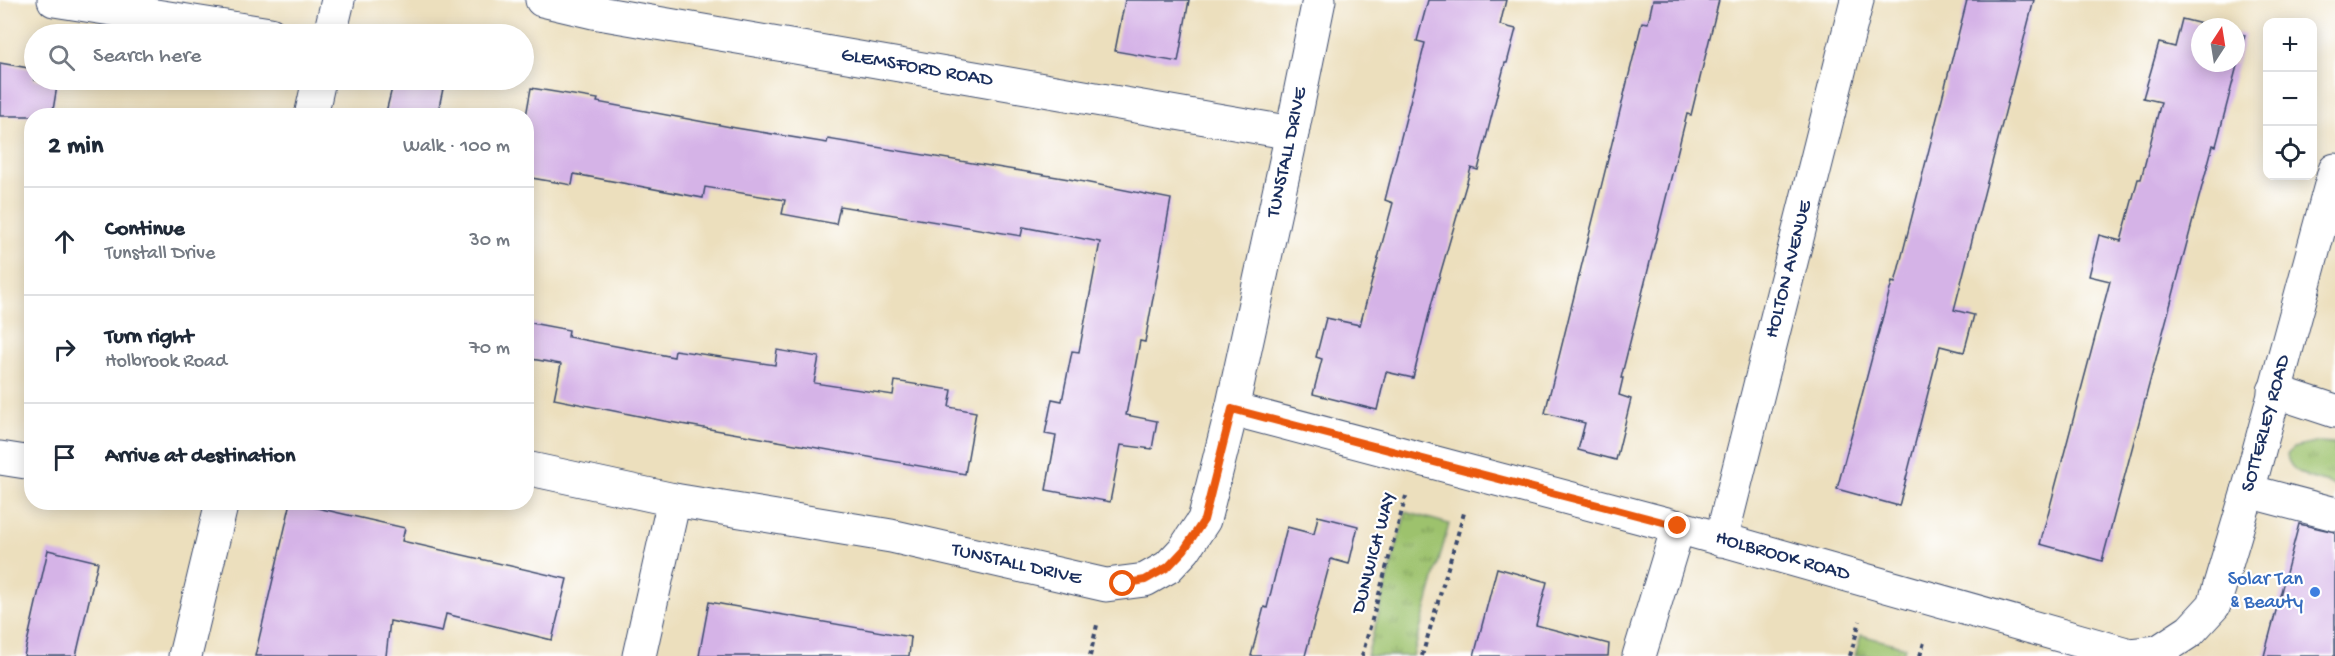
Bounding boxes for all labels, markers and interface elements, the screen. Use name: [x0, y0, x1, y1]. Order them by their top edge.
north arrow: [2191, 18, 2245, 72]
map controls: [2263, 18, 2317, 180]
button: +: [2263, 18, 2317, 72]
search box: [24, 24, 534, 90]
icon: search: [45, 41, 78, 74]
text: Search here: [93, 44, 201, 70]
street label: GLEMSFORD ROAD: [839, 44, 995, 93]
button: −: [2263, 72, 2317, 126]
street label: TUNSTALL DRIVE: [1262, 84, 1313, 221]
button: locate: [2263, 126, 2317, 180]
text: 2 min: [48, 132, 103, 163]
text: Walk · 100 m: [403, 136, 510, 159]
street label: HOLTON AVENUE: [1761, 197, 1818, 341]
text: Continue: [105, 217, 185, 243]
icon: ahead: [48, 225, 81, 258]
text: 30 m: [469, 230, 510, 253]
text: Tunstall Drive: [105, 243, 215, 266]
text: Turn right: [105, 325, 193, 351]
icon: right: [48, 333, 81, 366]
text: 70 m: [469, 338, 510, 361]
text: Holbrook Road: [105, 351, 227, 374]
street label: SOTTERLEY ROAD: [2237, 351, 2296, 494]
icon: arrive: [48, 441, 81, 474]
text: Arrive at destination: [105, 444, 295, 470]
street label: DUNWICH WAY: [1347, 490, 1402, 618]
route end: [1664, 512, 1690, 538]
street label: HOLBROOK ROAD: [1713, 527, 1853, 587]
street label: TUNSTALL DRIVE: [948, 538, 1085, 591]
place label: Solar Tan & Beauty: [2228, 569, 2303, 615]
route start: [1109, 570, 1135, 596]
marker: Solar Tan & Beauty: [2308, 585, 2322, 599]

